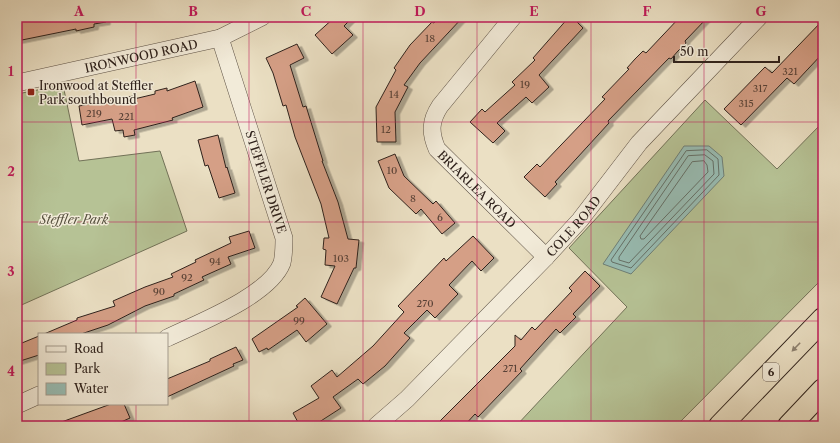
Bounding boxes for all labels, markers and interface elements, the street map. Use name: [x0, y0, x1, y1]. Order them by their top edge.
text: A: [73, 3, 85, 19]
text: B: [188, 3, 198, 19]
text: C: [301, 3, 311, 19]
text: D: [414, 3, 426, 19]
text: E: [529, 3, 539, 19]
text: F: [643, 3, 652, 19]
text: G: [755, 3, 767, 19]
house number: 18: [425, 32, 435, 45]
street label: IRONWOOD ROAD: [83, 36, 199, 75]
scale bar: [674, 38, 779, 64]
text: 50 m: [680, 44, 709, 59]
text: 1: [8, 63, 14, 79]
house number: 321: [782, 65, 799, 78]
place label: Ironwood at Steffler Park southbound: [39, 78, 153, 107]
house number: 19: [520, 78, 530, 91]
house number: 317: [753, 82, 767, 95]
marker: Ironwood at Steffler Park southbound: [26, 87, 36, 97]
house number: 14: [389, 88, 399, 101]
house number: 315: [738, 97, 754, 110]
house number: 219: [86, 107, 102, 120]
house number: 221: [118, 110, 135, 123]
house number: 12: [381, 123, 391, 136]
street label: STEFFLER DRIVE: [242, 129, 290, 235]
street label: BRIARLEA ROAD: [435, 147, 520, 231]
text: 2: [7, 163, 15, 179]
house number: 10: [387, 164, 397, 177]
house number: 8: [410, 192, 416, 205]
street label: COLE ROAD: [543, 193, 604, 260]
house number: 6: [437, 211, 443, 224]
park label: Steffler Park: [39, 212, 109, 227]
house number: 103: [333, 252, 349, 265]
house number: 94: [209, 255, 221, 268]
text: 3: [7, 263, 15, 279]
house number: 92: [181, 271, 193, 284]
house number: 90: [153, 285, 165, 298]
house number: 270: [416, 297, 434, 310]
house number: 99: [293, 314, 305, 327]
legend: [38, 333, 168, 405]
text: Road: [74, 341, 104, 356]
one-way arrow: [791, 342, 801, 352]
text: Park: [74, 361, 101, 376]
house number: 271: [503, 362, 518, 375]
text: 4: [7, 363, 15, 379]
road number: 6: [763, 363, 779, 381]
text: Water: [73, 381, 108, 396]

